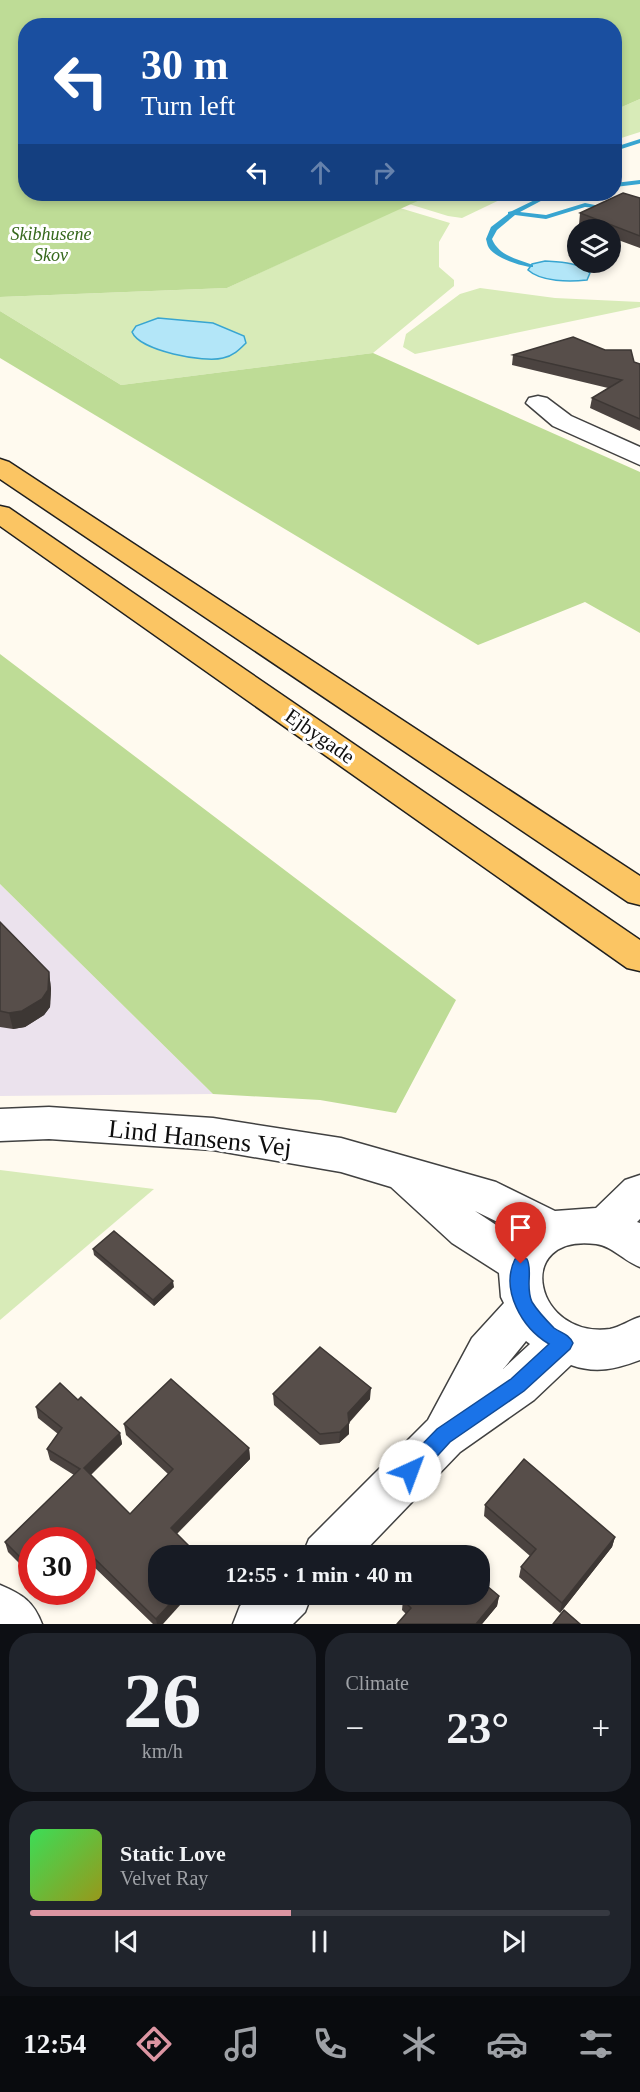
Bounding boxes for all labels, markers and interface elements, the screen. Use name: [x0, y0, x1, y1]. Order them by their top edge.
icon: left: [42, 42, 120, 120]
text: 30 m: [141, 42, 229, 88]
text: Turn left: [141, 91, 235, 121]
icon: left: [241, 156, 274, 189]
icon: ahead: [304, 156, 337, 189]
icon: right: [367, 156, 400, 189]
map controls: [567, 219, 621, 273]
button: layers: [567, 219, 621, 273]
park label: Skibhusene Skov: [11, 224, 91, 265]
street label: Ejbygade: [281, 703, 359, 769]
street label: Lind Hansens Vej: [107, 1114, 293, 1162]
pin: [495, 1202, 546, 1264]
icon: arrive: [504, 1211, 537, 1244]
position arrow: [378, 1439, 442, 1503]
speed limit sign: 30: [18, 1527, 96, 1605]
text: 12:55 · 1 min · 40 m: [226, 1562, 413, 1587]
text: 26: [123, 1657, 201, 1744]
text: Climate: [346, 1672, 409, 1694]
text: 23°: [446, 1703, 509, 1753]
text: −: [346, 1710, 364, 1746]
text: +: [591, 1710, 610, 1746]
text: km/h: [142, 1740, 183, 1762]
text: Static Love: [120, 1841, 226, 1866]
text: Velvet Ray: [120, 1867, 208, 1889]
icon: previous: [110, 1925, 143, 1958]
icon: pause: [303, 1925, 336, 1958]
icon: next: [497, 1925, 530, 1958]
icon: directions: [133, 2023, 175, 2065]
icon: music: [221, 2023, 263, 2065]
icon: phone: [309, 2023, 351, 2065]
icon: climate: [398, 2023, 440, 2065]
icon: car: [486, 2023, 528, 2065]
icon: filters: [575, 2023, 617, 2065]
text: 12:54: [23, 2029, 86, 2059]

